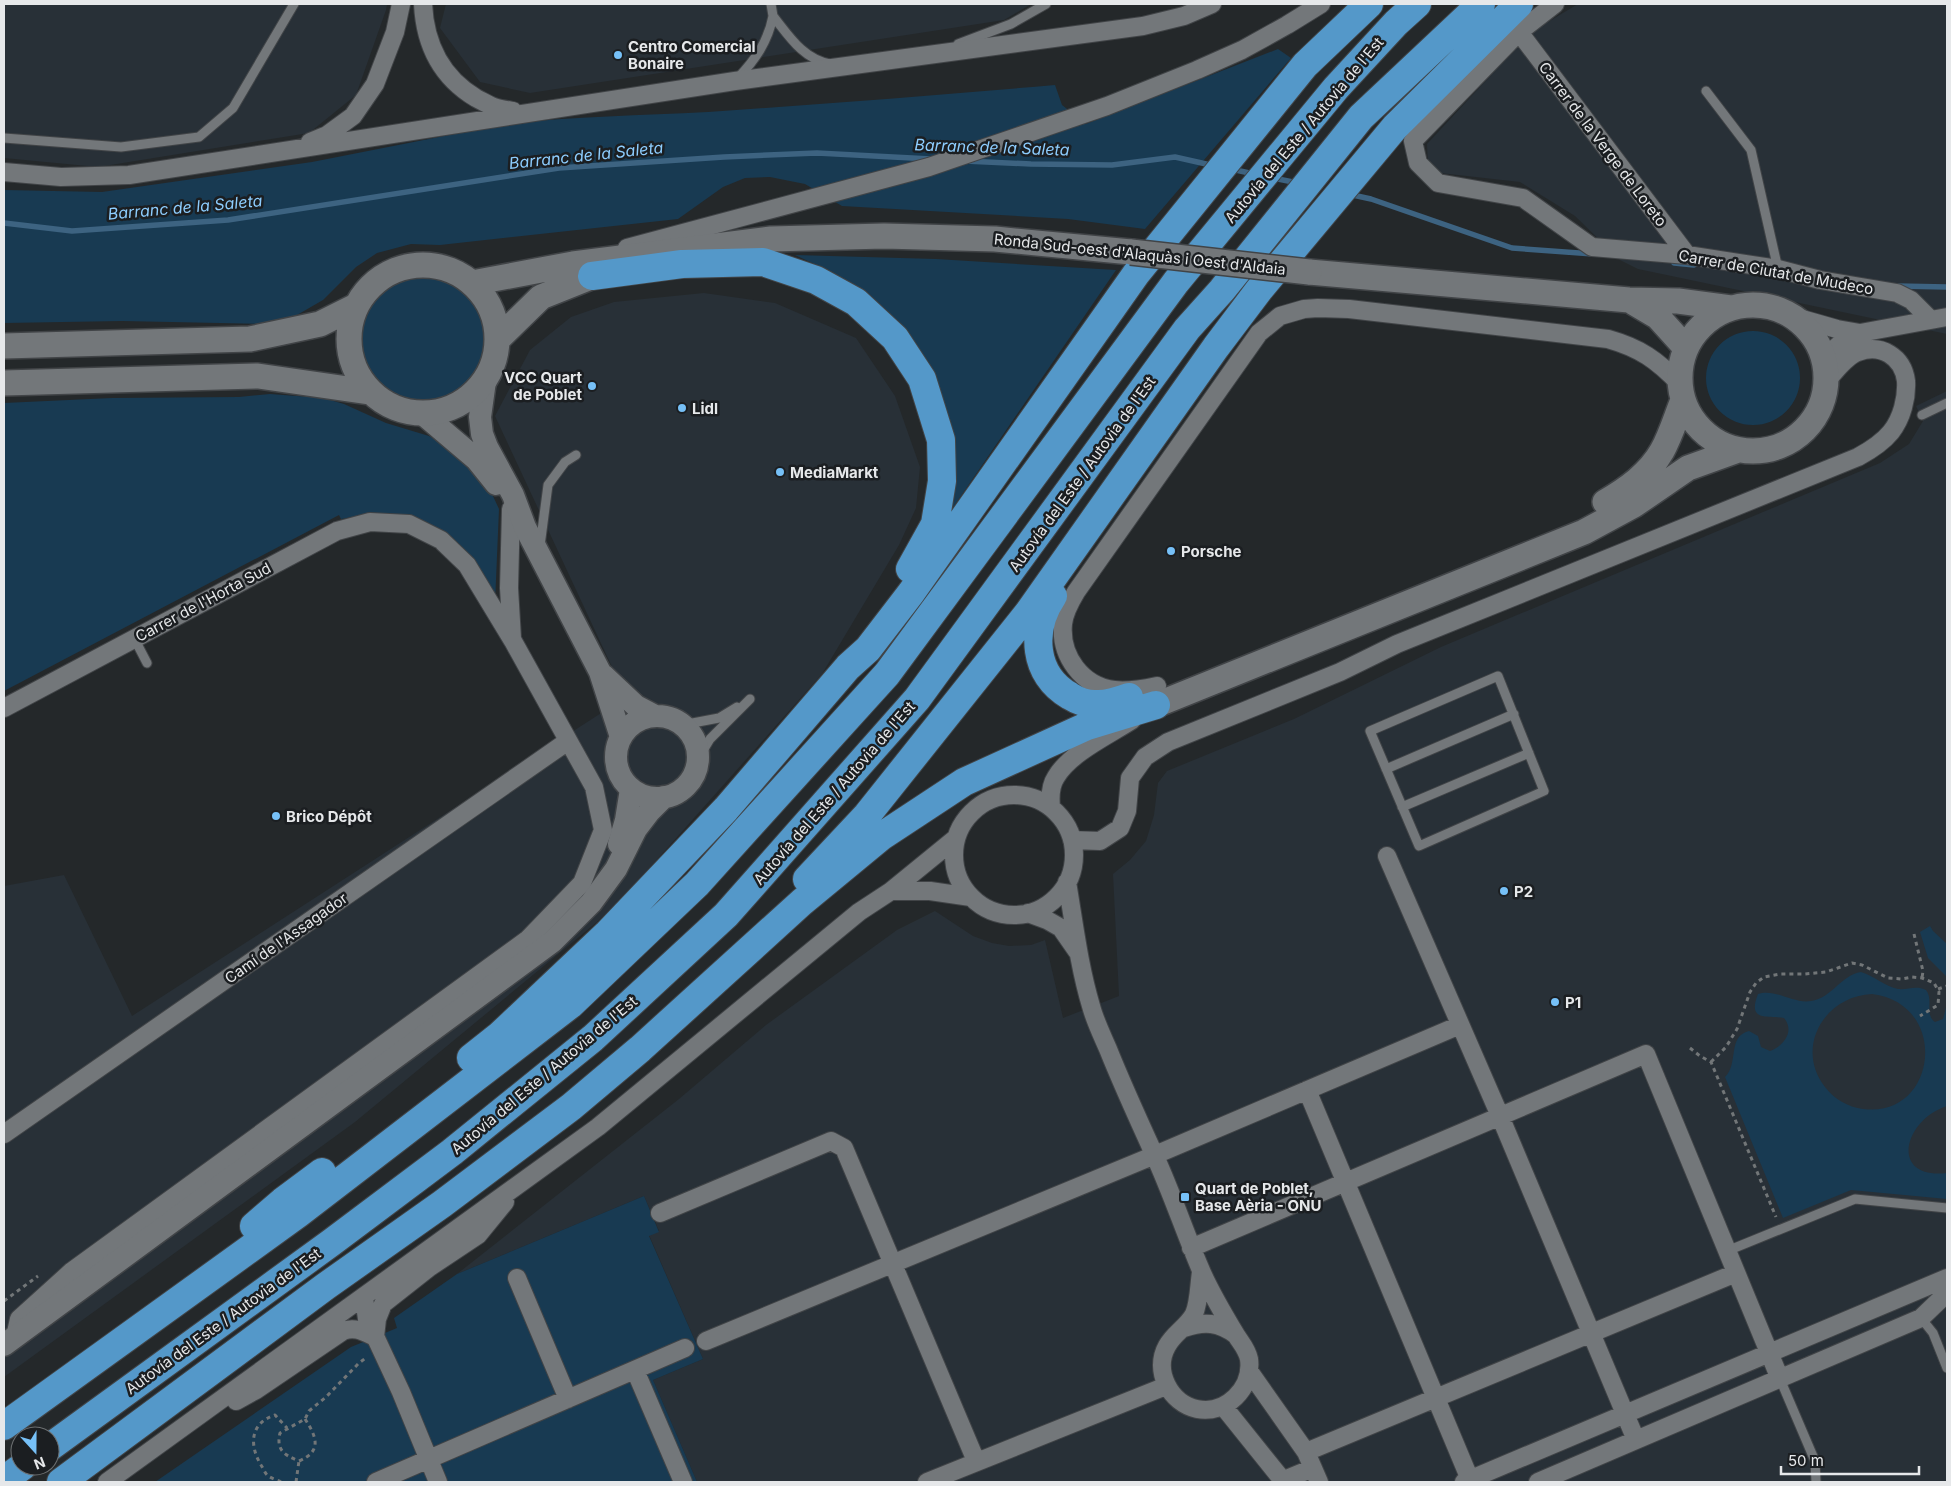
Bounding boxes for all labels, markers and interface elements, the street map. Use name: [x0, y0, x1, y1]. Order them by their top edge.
street label: Autovía del Este / Autovia de l'Est: [1221, 33, 1387, 227]
place label: Centro Comercial Bonaire: [628, 37, 756, 73]
marker: Centro Comercial Bonaire: [612, 49, 624, 61]
street label: Carrer de la Verge de Loreto: [1535, 58, 1671, 230]
water label: Barranc de la Saleta: [914, 134, 1070, 160]
water label: Barranc de la Saleta: [508, 137, 664, 173]
water label: Barranc de la Saleta: [107, 190, 263, 224]
street label: Ronda Sud-oest d'Alaquàs i Oest d'Aldaia: [993, 229, 1287, 279]
street label: Carrer de Ciutat de Mudeco: [1677, 245, 1875, 299]
place label: VCC Quart de Poblet: [504, 368, 583, 404]
street label: Autovía del Este / Autovia de l'Est: [1005, 372, 1159, 575]
marker: VCC Quart de Poblet: [586, 380, 598, 392]
place label: Lidl: [692, 399, 718, 418]
marker: Lidl: [676, 402, 688, 414]
place label: MediaMarkt: [790, 463, 879, 482]
marker: MediaMarkt: [774, 466, 786, 478]
place label: Porsche: [1181, 542, 1241, 561]
marker: Porsche: [1165, 545, 1177, 557]
street label: Carrer de l'Horta Sud: [132, 558, 274, 646]
street label: Autovía del Este / Autovia de l'Est: [749, 697, 919, 889]
place label: Brico Dépôt: [286, 807, 372, 826]
marker: Brico Dépôt: [270, 810, 282, 822]
place label: P2: [1514, 882, 1533, 901]
marker: P2: [1498, 885, 1510, 897]
street label: Camí de l'Assagador: [221, 888, 351, 988]
street label: Autovía del Este / Autovia de l'Est: [447, 992, 641, 1158]
place label: P1: [1565, 993, 1581, 1012]
marker: P1: [1549, 996, 1561, 1008]
place label: Quart de Poblet, Base Aèria - ONU: [1195, 1179, 1321, 1215]
marker: Quart de Poblet, Base Aèria - ONU: [1179, 1191, 1191, 1203]
street label: Autovía del Este / Autovia de l'Est: [122, 1244, 325, 1398]
north arrow: [10, 1426, 60, 1476]
scale bar: [1781, 1444, 1918, 1476]
text: 50 m: [1788, 1451, 1824, 1470]
text: N: [32, 1454, 48, 1473]

